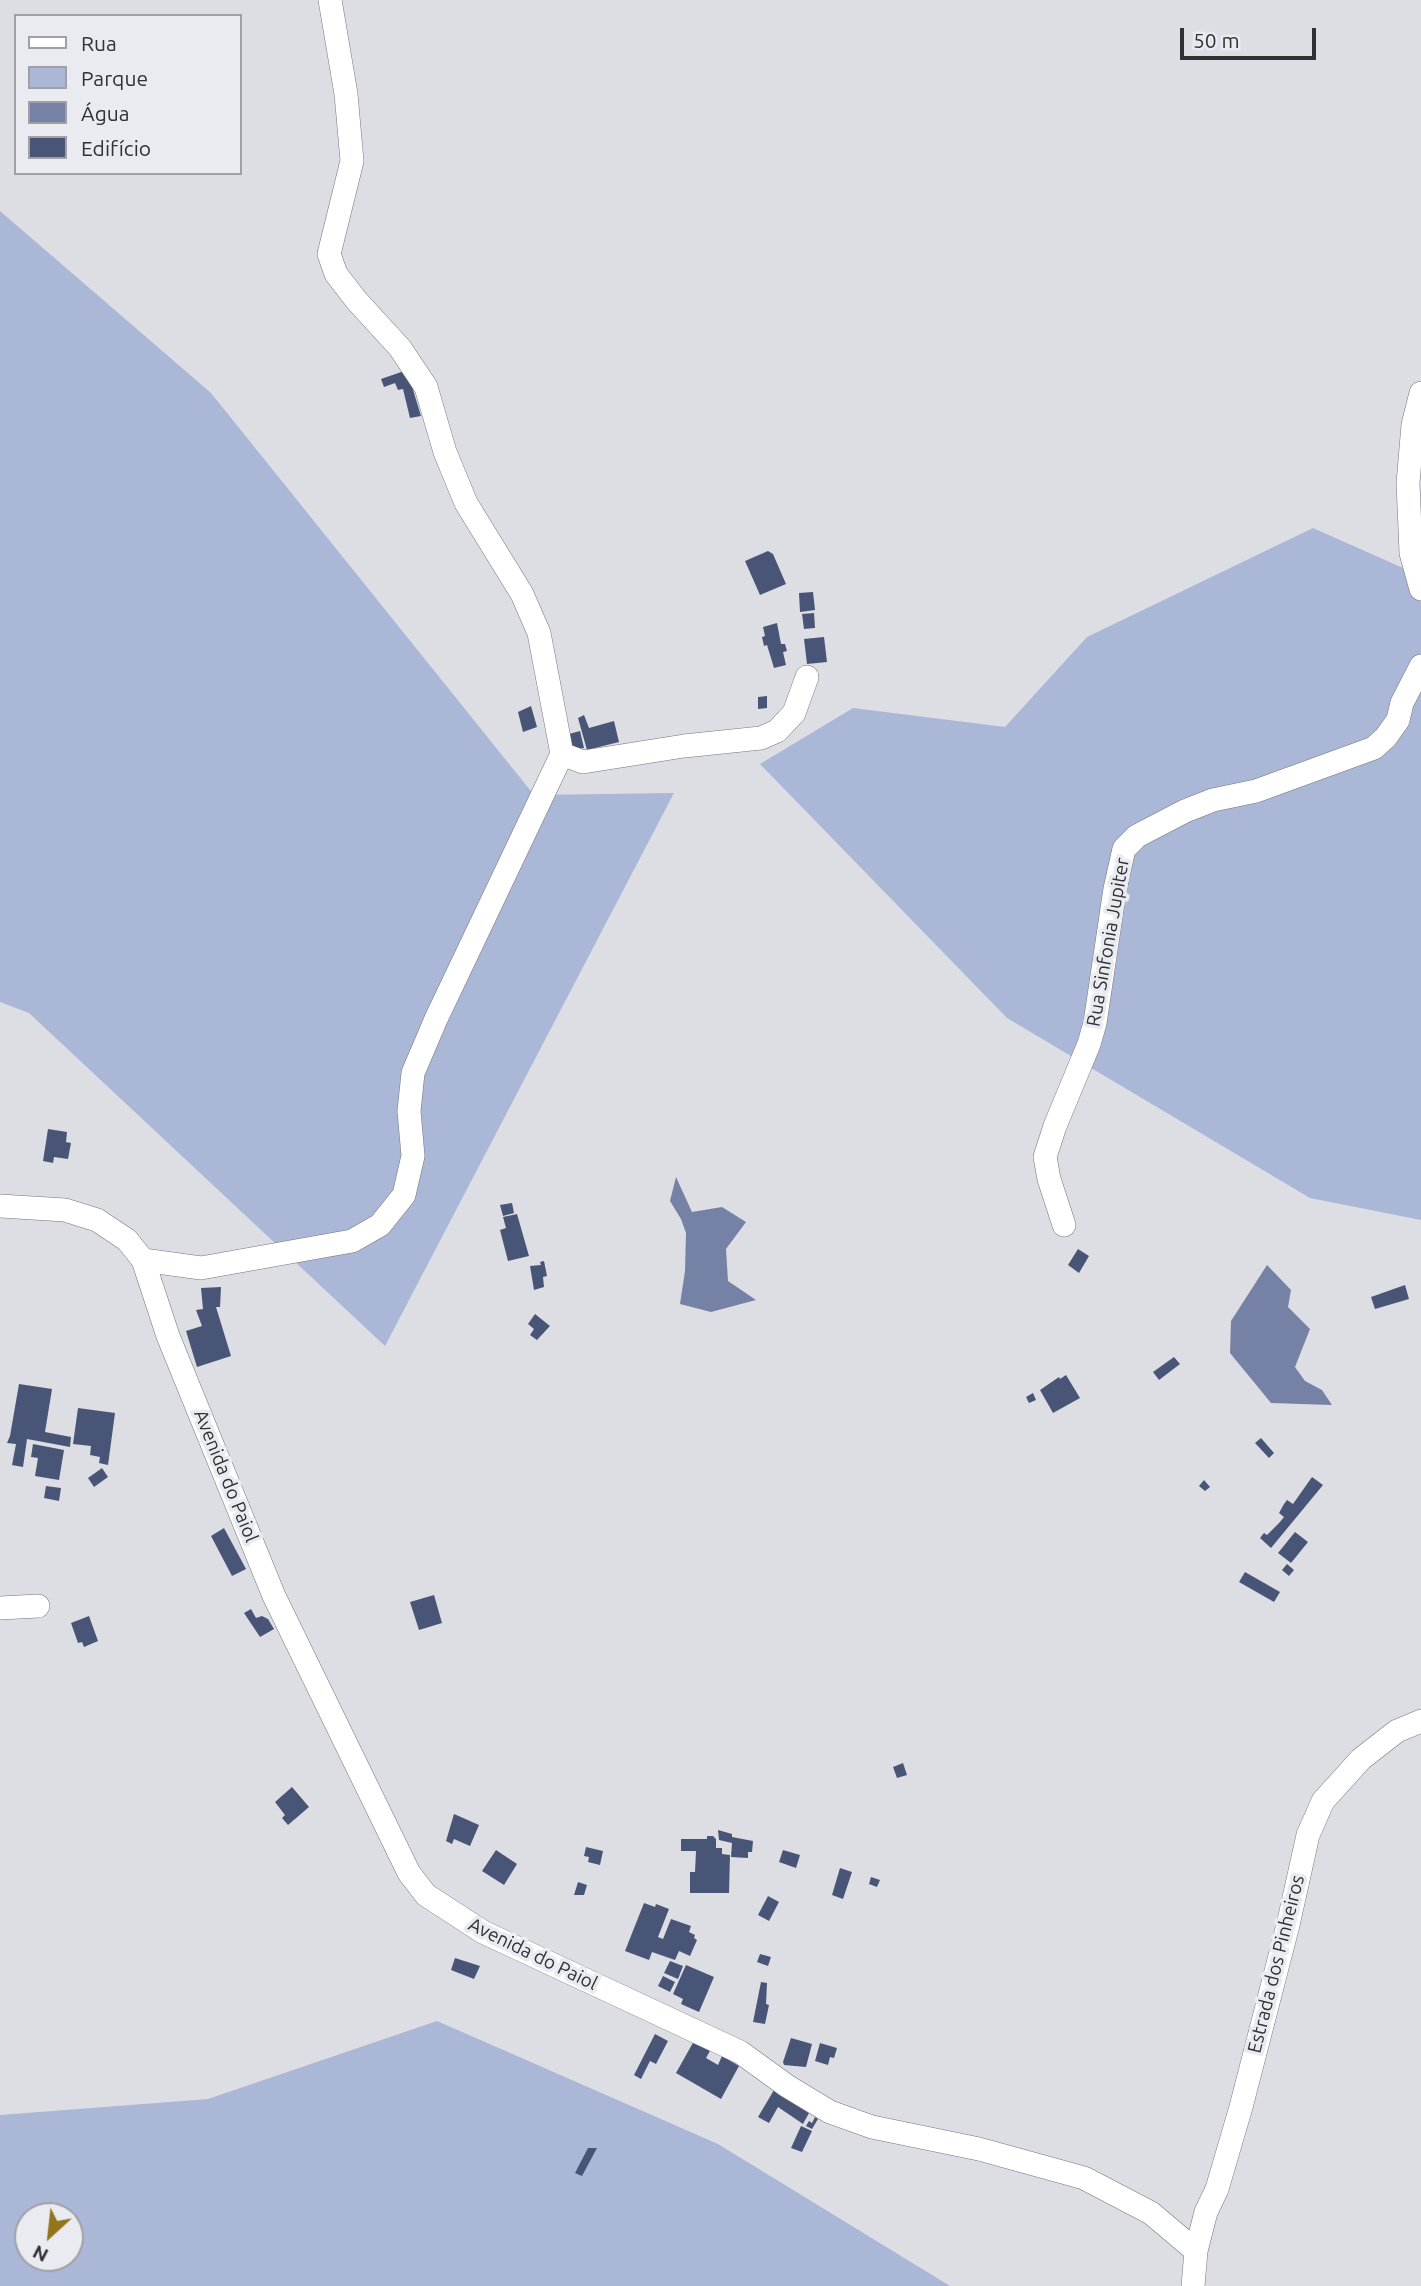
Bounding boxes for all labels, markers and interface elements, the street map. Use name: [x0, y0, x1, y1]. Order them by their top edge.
legend: [14, 14, 242, 175]
scale bar: [1183, 14, 1320, 58]
text: 50 m: [1193, 28, 1240, 52]
text: Rua: [81, 31, 117, 55]
text: Parque: [81, 66, 148, 90]
text: Água: [81, 101, 130, 125]
text: Edifício: [81, 136, 151, 160]
street label: Rua Sinfonia Jupiter: [1082, 856, 1134, 1028]
street label: Avenida do Paiol: [189, 1406, 263, 1546]
street label: Estrada dos Pinheiros: [1243, 1873, 1309, 2055]
street label: Avenida do Paiol: [465, 1913, 601, 1995]
north arrow: [14, 2202, 84, 2272]
text: N: [29, 2241, 52, 2267]

